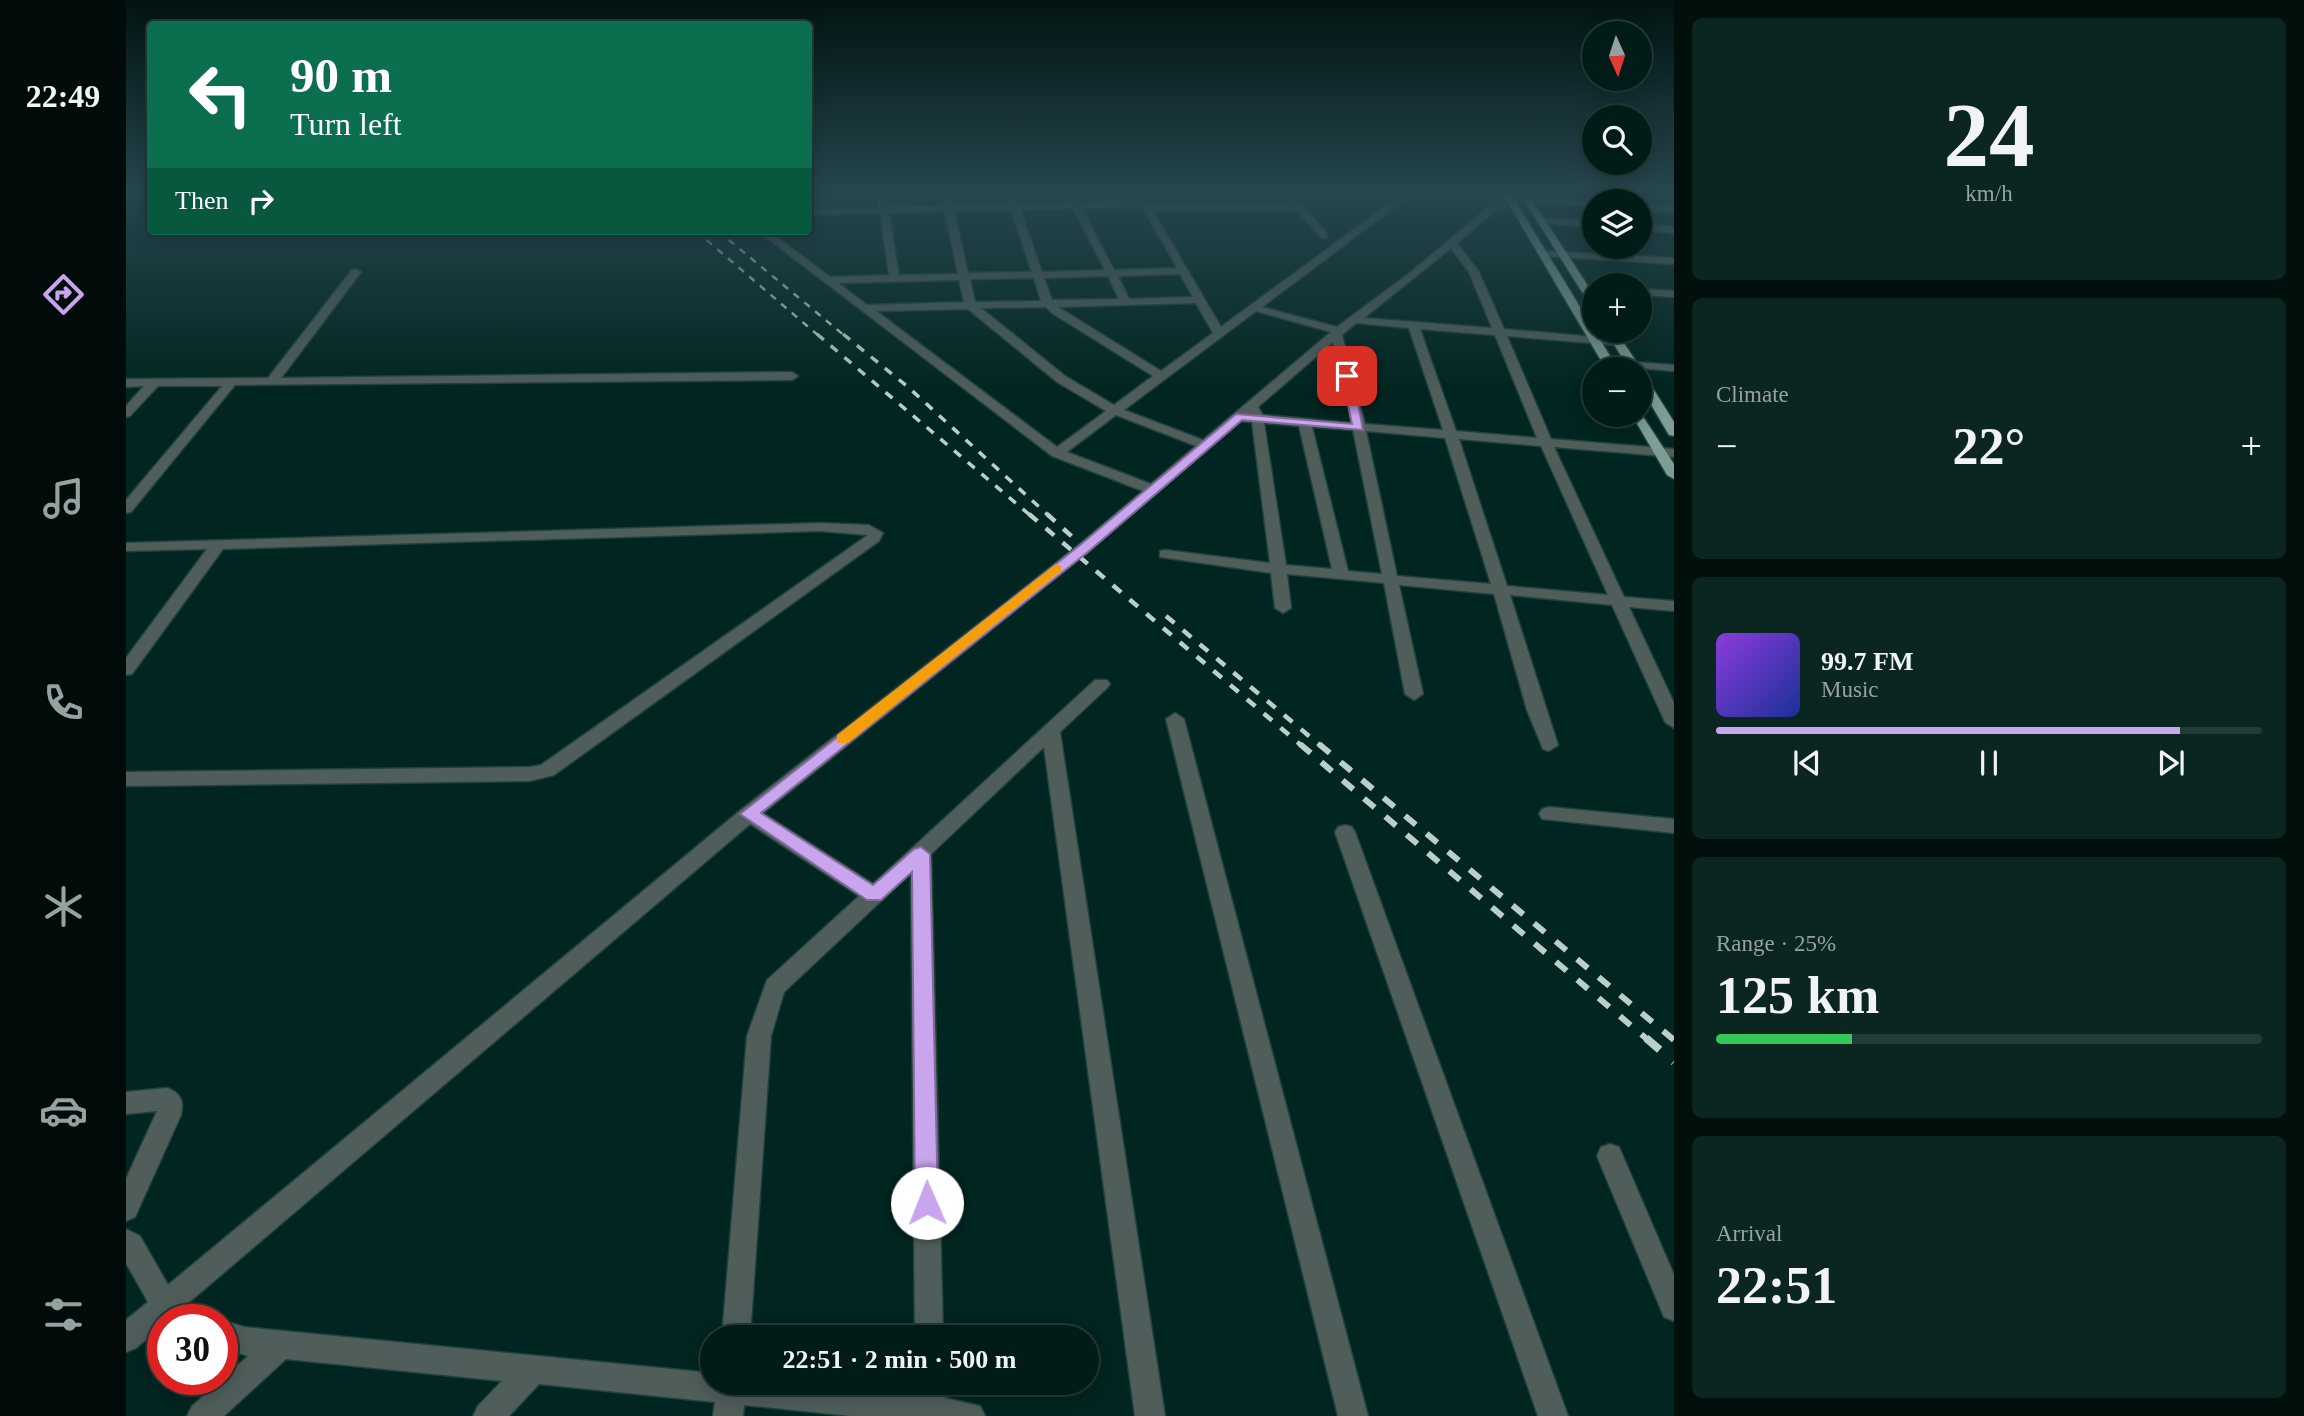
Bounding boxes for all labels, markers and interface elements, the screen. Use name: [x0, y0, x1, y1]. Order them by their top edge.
north arrow: [1582, 21, 1652, 91]
map controls: [1582, 21, 1652, 427]
text: 90 m: [290, 48, 392, 103]
icon: left: [175, 49, 266, 140]
text: 22:49: [26, 78, 100, 114]
text: 24: [1944, 85, 2035, 186]
button: search: [1582, 105, 1652, 175]
text: Turn left: [290, 106, 402, 142]
text: km/h: [1965, 181, 2013, 206]
icon: right: [242, 182, 280, 220]
text: Then: [175, 186, 228, 215]
button: layers: [1582, 189, 1652, 259]
icon: directions: [39, 270, 88, 319]
button: +: [1582, 273, 1652, 343]
pin: [1317, 346, 1377, 406]
icon: arrive: [1328, 357, 1366, 395]
button: −: [1582, 357, 1652, 427]
text: Climate: [1716, 382, 1789, 407]
text: 22°: [1953, 418, 2025, 475]
text: −: [1716, 425, 1737, 467]
text: +: [2241, 425, 2262, 467]
icon: music: [39, 474, 88, 523]
text: 99.7 FM: [1821, 647, 1913, 676]
text: Music: [1821, 677, 1879, 702]
icon: phone: [39, 678, 88, 727]
icon: previous: [1788, 744, 1826, 782]
icon: pause: [1970, 744, 2008, 782]
icon: next: [2152, 744, 2190, 782]
icon: climate: [39, 882, 88, 931]
text: Range · 25%: [1716, 931, 1836, 956]
text: 125 km: [1716, 967, 1879, 1024]
icon: car: [39, 1086, 88, 1135]
position arrow: [890, 1166, 964, 1240]
text: Arrival: [1716, 1221, 1782, 1246]
text: 22:51: [1716, 1257, 1837, 1314]
icon: filters: [39, 1290, 88, 1339]
speed limit sign: 30: [147, 1304, 238, 1395]
text: 22:51 · 2 min · 500 m: [783, 1345, 1017, 1374]

